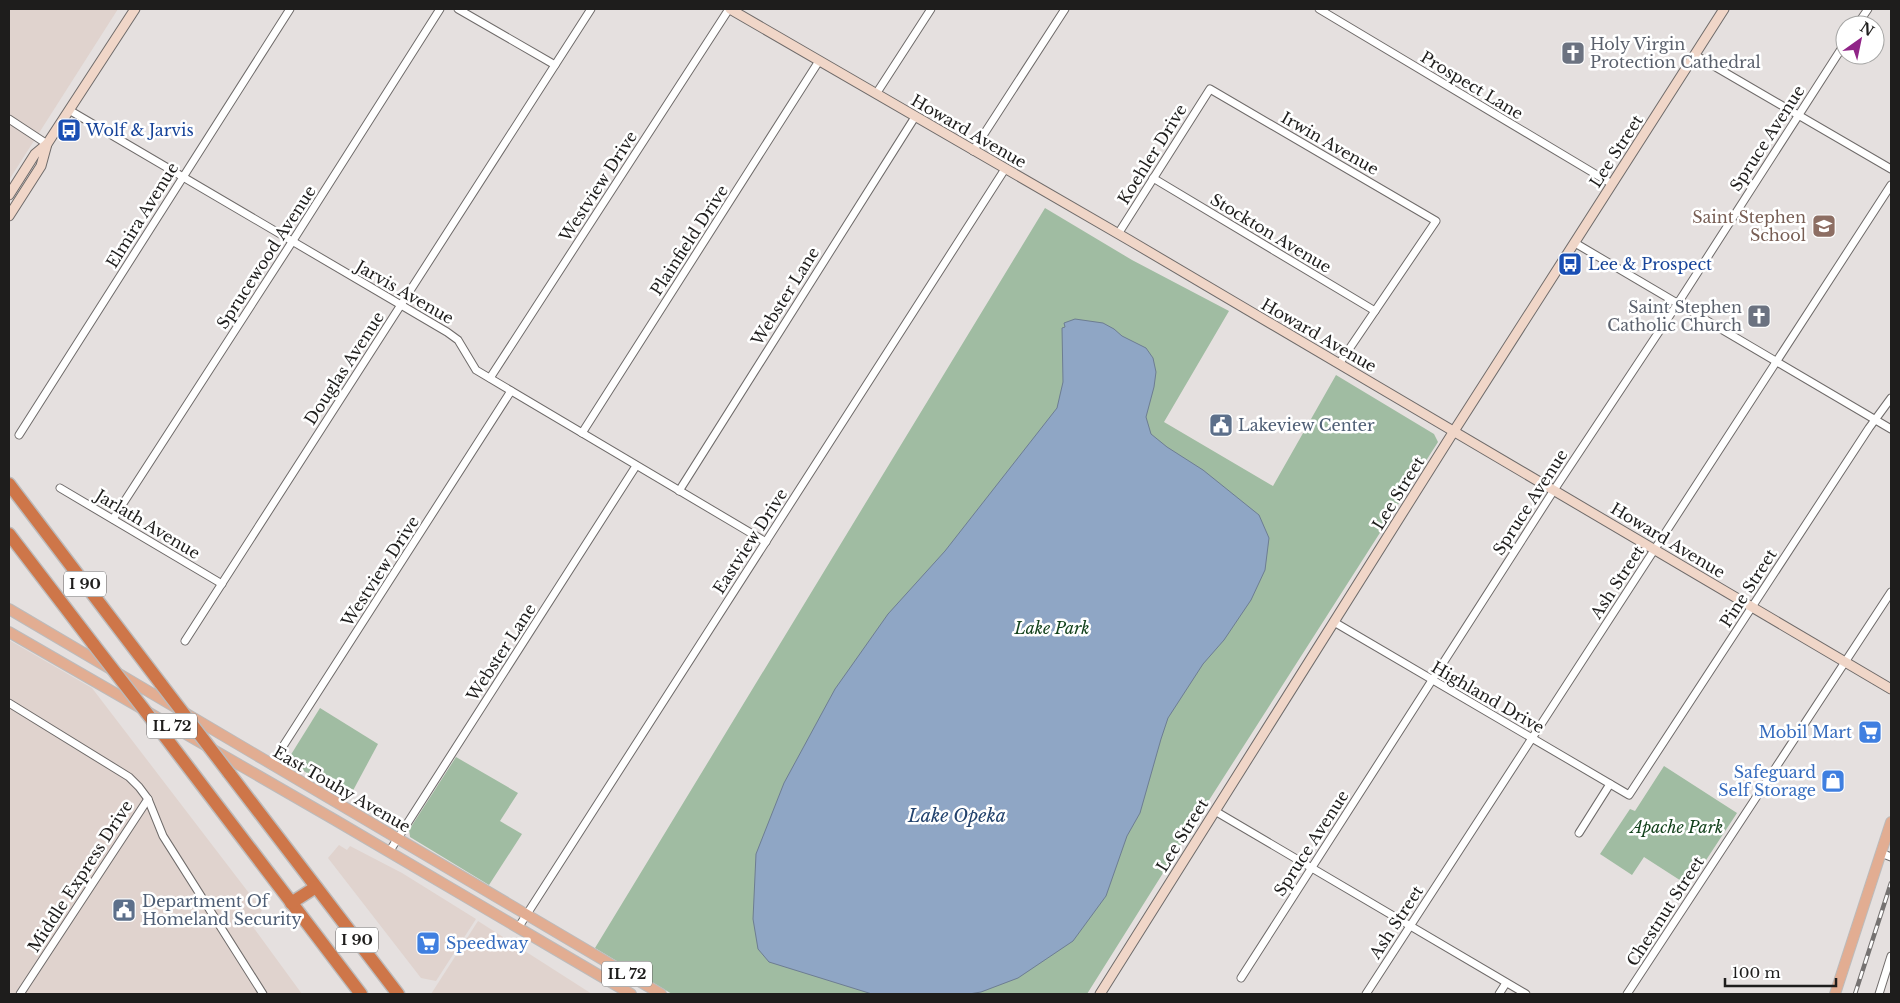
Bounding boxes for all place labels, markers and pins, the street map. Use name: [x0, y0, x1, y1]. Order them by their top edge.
place label: Holy Virgin Protection Cathedral: [1590, 34, 1761, 72]
church icon: Holy Virgin Protection Cathedral: [1560, 40, 1586, 66]
bus stop icon: Wolf & Jarvis: [56, 117, 82, 143]
place label: Wolf & Jarvis: [85, 120, 194, 140]
place label: Saint Stephen School: [1692, 207, 1806, 245]
school or university icon: Saint Stephen School: [1811, 213, 1837, 239]
bus stop icon: Lee & Prospect: [1557, 251, 1583, 277]
place label: Lee & Prospect: [1588, 254, 1712, 274]
place label: Saint Stephen Catholic Church: [1607, 297, 1742, 335]
church icon: Saint Stephen Catholic Church: [1746, 303, 1772, 329]
public building icon: Lakeview Center: [1208, 412, 1234, 438]
place label: Lakeview Center: [1238, 415, 1375, 435]
supermarket icon: Mobil Mart: [1857, 719, 1883, 745]
place label: Mobil Mart: [1759, 722, 1852, 742]
place label: Safeguard Self Storage: [1718, 762, 1816, 800]
shop icon: Safeguard Self Storage: [1820, 768, 1846, 794]
place label: Department Of Homeland Security: [142, 891, 303, 929]
public building icon: Department Of Homeland Security: [111, 897, 137, 923]
supermarket icon: Speedway: [415, 930, 441, 956]
place label: Speedway: [446, 933, 529, 953]

